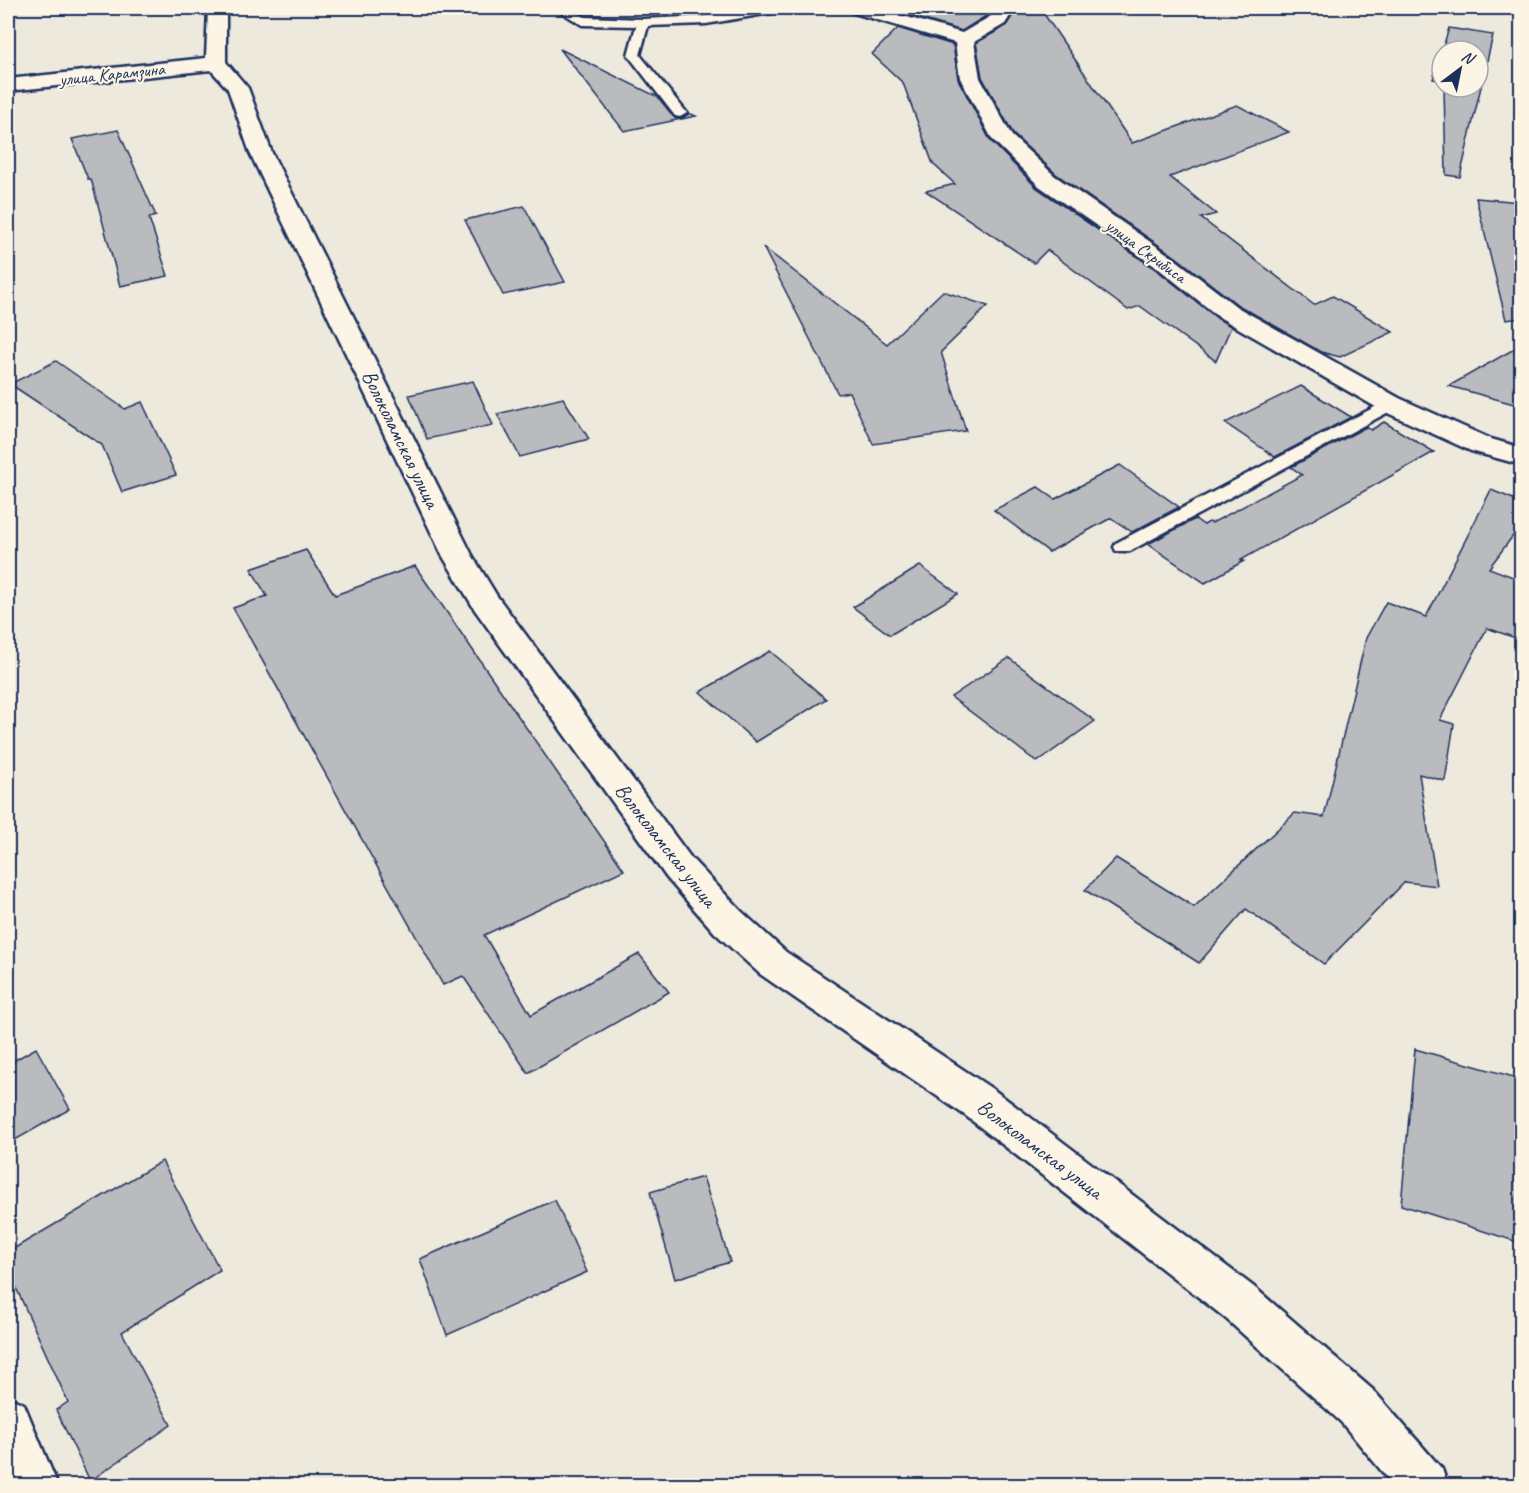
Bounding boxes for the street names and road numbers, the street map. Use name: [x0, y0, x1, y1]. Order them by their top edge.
street label: улица Карамзина: [57, 57, 167, 92]
street label: улица Скрибиса: [1101, 214, 1192, 289]
street label: Волоколамская улица: [356, 366, 447, 514]
street label: Волоколамская улица: [609, 778, 724, 914]
street label: Волоколамская улица: [972, 1093, 1110, 1206]

